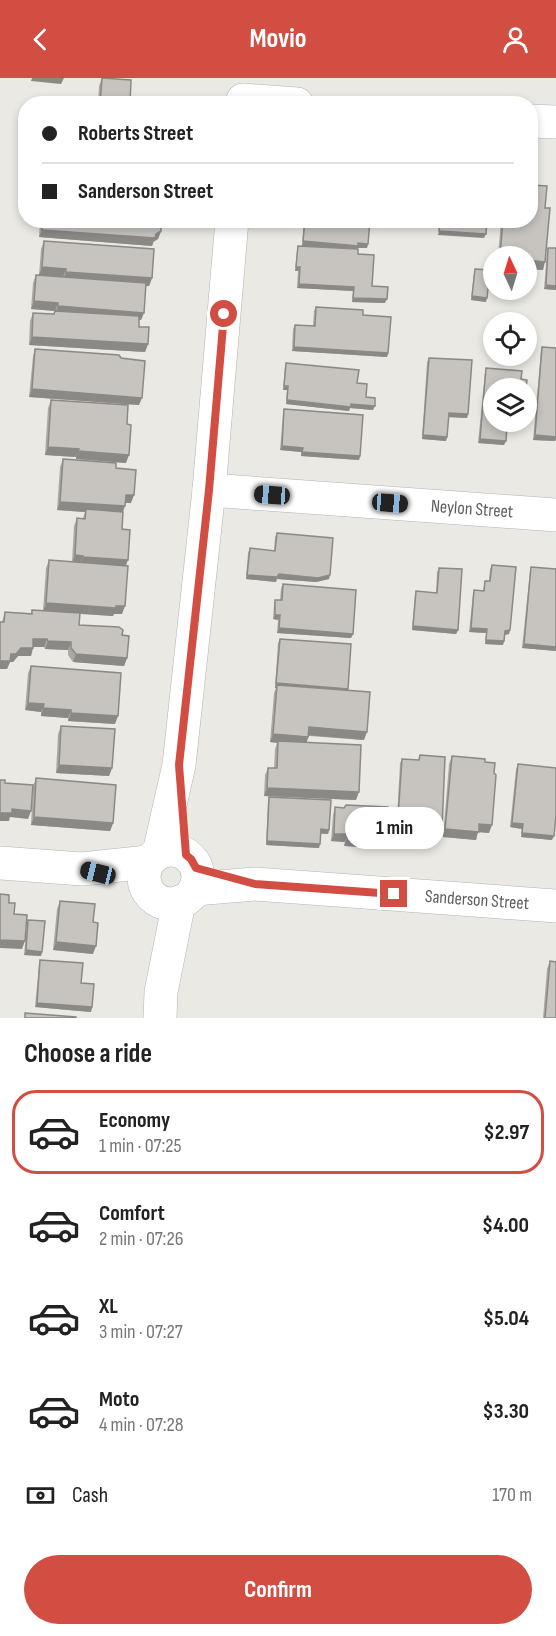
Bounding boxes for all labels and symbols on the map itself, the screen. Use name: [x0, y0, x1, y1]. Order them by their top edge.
north arrow: [483, 246, 537, 300]
route start: [210, 300, 237, 327]
car: [253, 485, 291, 505]
car: [371, 493, 409, 513]
street label: Neylon Street: [430, 496, 514, 522]
callout: 1 min: [344, 807, 444, 849]
car: [78, 860, 118, 886]
route end: [380, 880, 407, 907]
street label: Sanderson Street: [424, 886, 530, 914]

